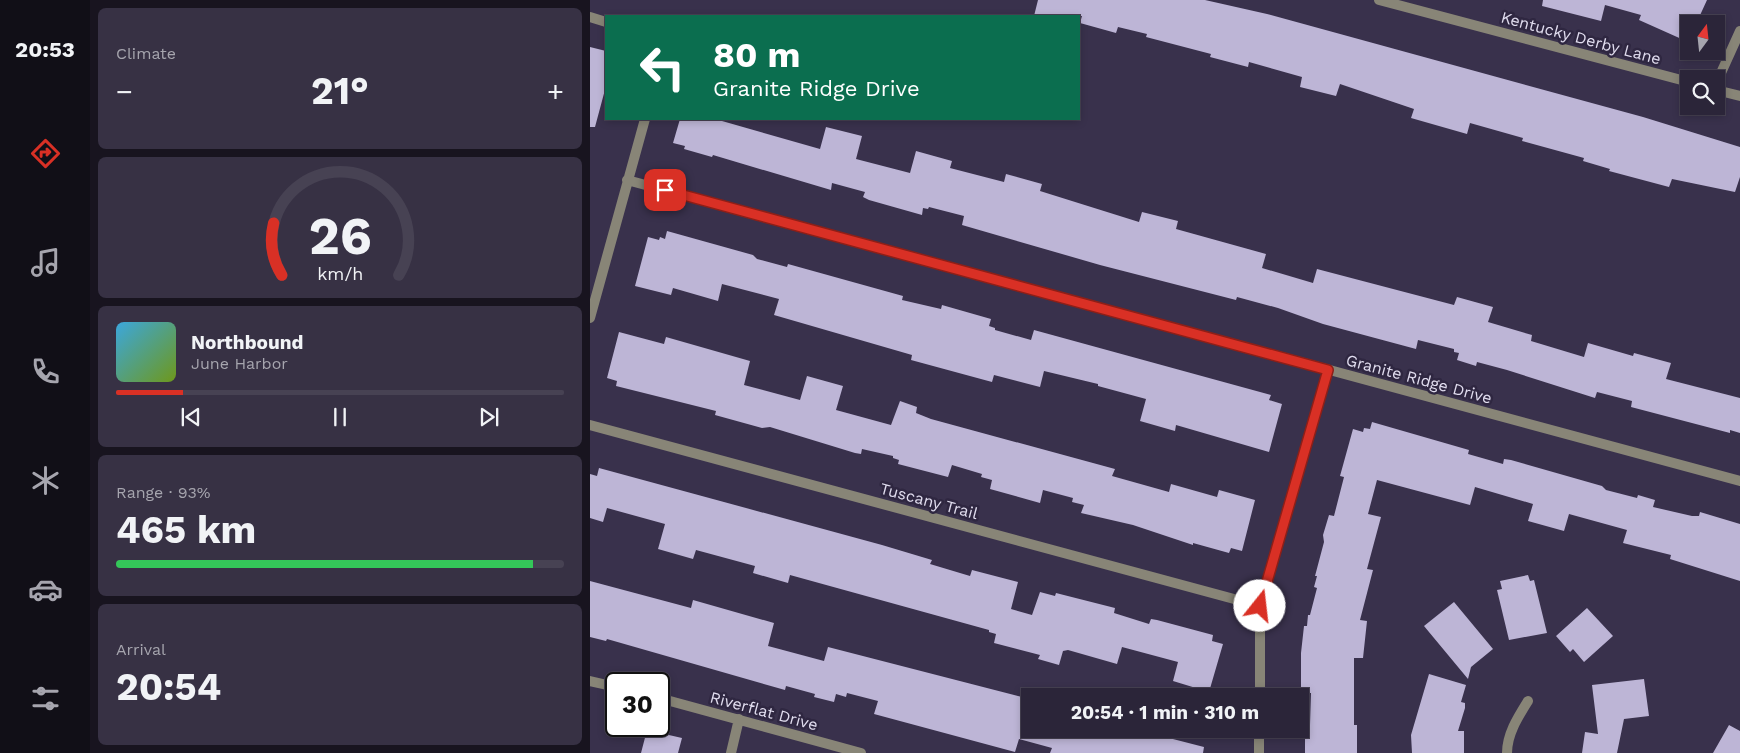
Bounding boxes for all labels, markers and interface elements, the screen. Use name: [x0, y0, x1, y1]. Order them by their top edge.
street label: Kentucky Derby Lane: [1499, 7, 1663, 69]
north arrow: [1680, 15, 1725, 60]
map controls: [1680, 15, 1725, 115]
text: 80 m: [713, 34, 800, 76]
icon: left: [630, 35, 695, 100]
text: 20:53: [15, 37, 75, 62]
text: Climate: [116, 44, 176, 63]
text: 21°: [311, 69, 369, 113]
button: search: [1680, 70, 1725, 115]
text: −: [116, 75, 133, 108]
text: +: [547, 75, 564, 108]
text: Granite Ridge Drive: [713, 76, 920, 101]
icon: directions: [28, 136, 63, 171]
pin: [644, 169, 686, 211]
icon: arrive: [651, 176, 679, 204]
text: 26: [308, 206, 372, 267]
icon: music: [28, 245, 63, 280]
text: km/h: [317, 263, 363, 284]
text: Northbound: [191, 331, 303, 354]
street label: Granite Ridge Drive: [1344, 350, 1494, 408]
icon: phone: [28, 354, 63, 389]
text: June Harbor: [191, 354, 288, 373]
icon: previous: [177, 403, 205, 431]
icon: pause: [326, 403, 354, 431]
icon: next: [475, 403, 503, 431]
icon: climate: [28, 463, 63, 498]
street label: Tuscany Trail: [878, 479, 980, 523]
text: Range · 93%: [116, 483, 210, 502]
text: 465 km: [116, 508, 256, 552]
icon: car: [28, 572, 63, 607]
position arrow: [1233, 579, 1285, 631]
text: Arrival: [116, 640, 166, 659]
text: 20:54: [116, 665, 221, 709]
speed limit sign: 30: [605, 672, 670, 737]
icon: filters: [28, 681, 63, 716]
street label: Riverflat Drive: [708, 687, 820, 735]
text: 20:54 · 1 min · 310 m: [1071, 701, 1259, 724]

